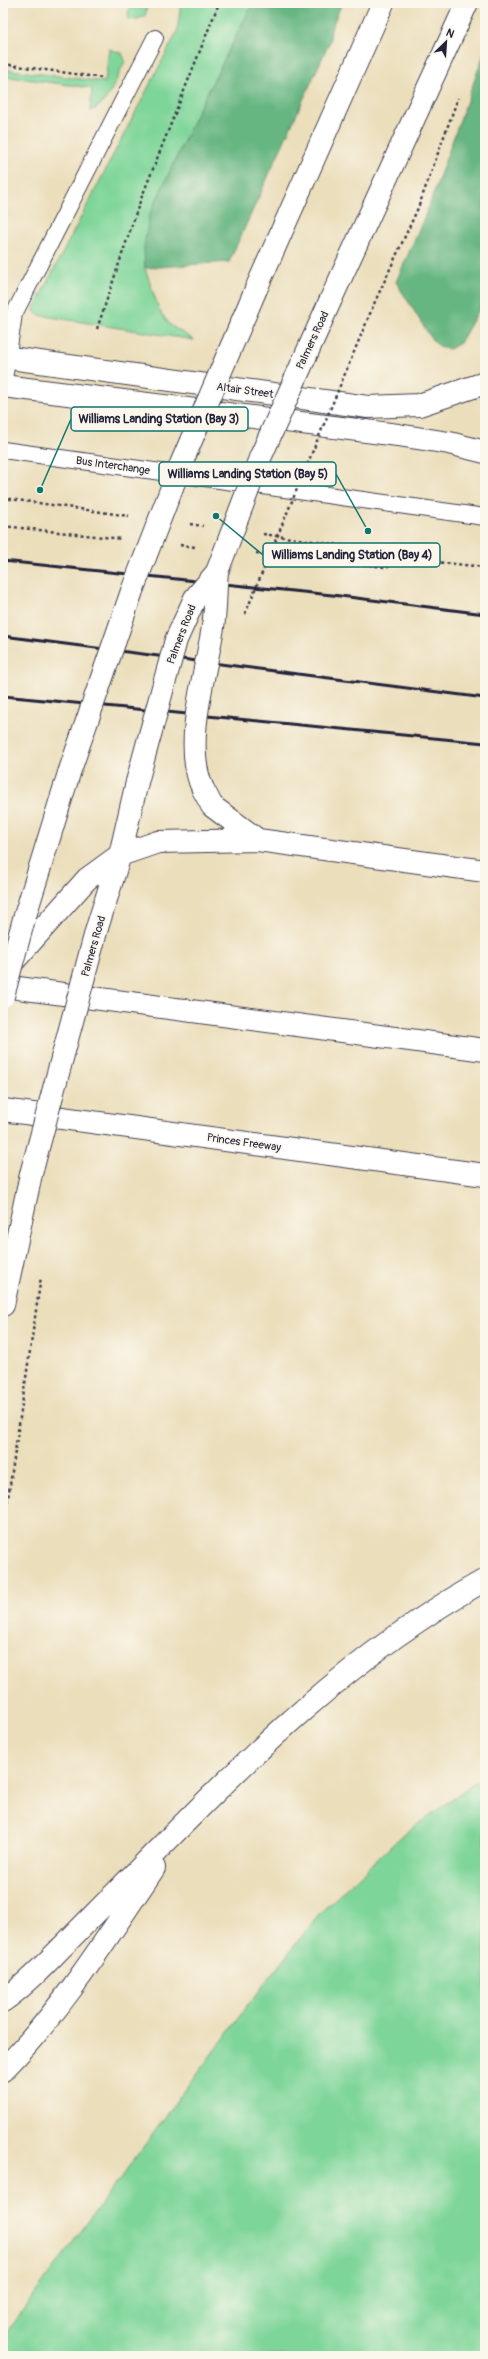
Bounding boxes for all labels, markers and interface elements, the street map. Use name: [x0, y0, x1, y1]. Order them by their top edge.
north arrow: [426, 22, 466, 62]
text: N: [444, 26, 457, 41]
street label: Palmers Road: [293, 309, 332, 371]
street label: Altair Street: [216, 380, 275, 401]
callout: Williams Landing Station (Bay 3): [71, 407, 248, 431]
text: Williams Landing Station (Bay 3): [79, 412, 239, 427]
street label: Bus Interchange: [75, 454, 151, 477]
callout: Williams Landing Station (Bay 5): [159, 462, 336, 486]
text: Williams Landing Station (Bay 5): [168, 467, 328, 482]
callout: Williams Landing Station (Bay 4): [263, 543, 440, 567]
text: Williams Landing Station (Bay 4): [271, 548, 433, 563]
street label: Palmers Road: [164, 603, 199, 666]
street label: Palmers Road: [79, 914, 108, 978]
street label: Princes Freeway: [206, 1131, 282, 1154]

